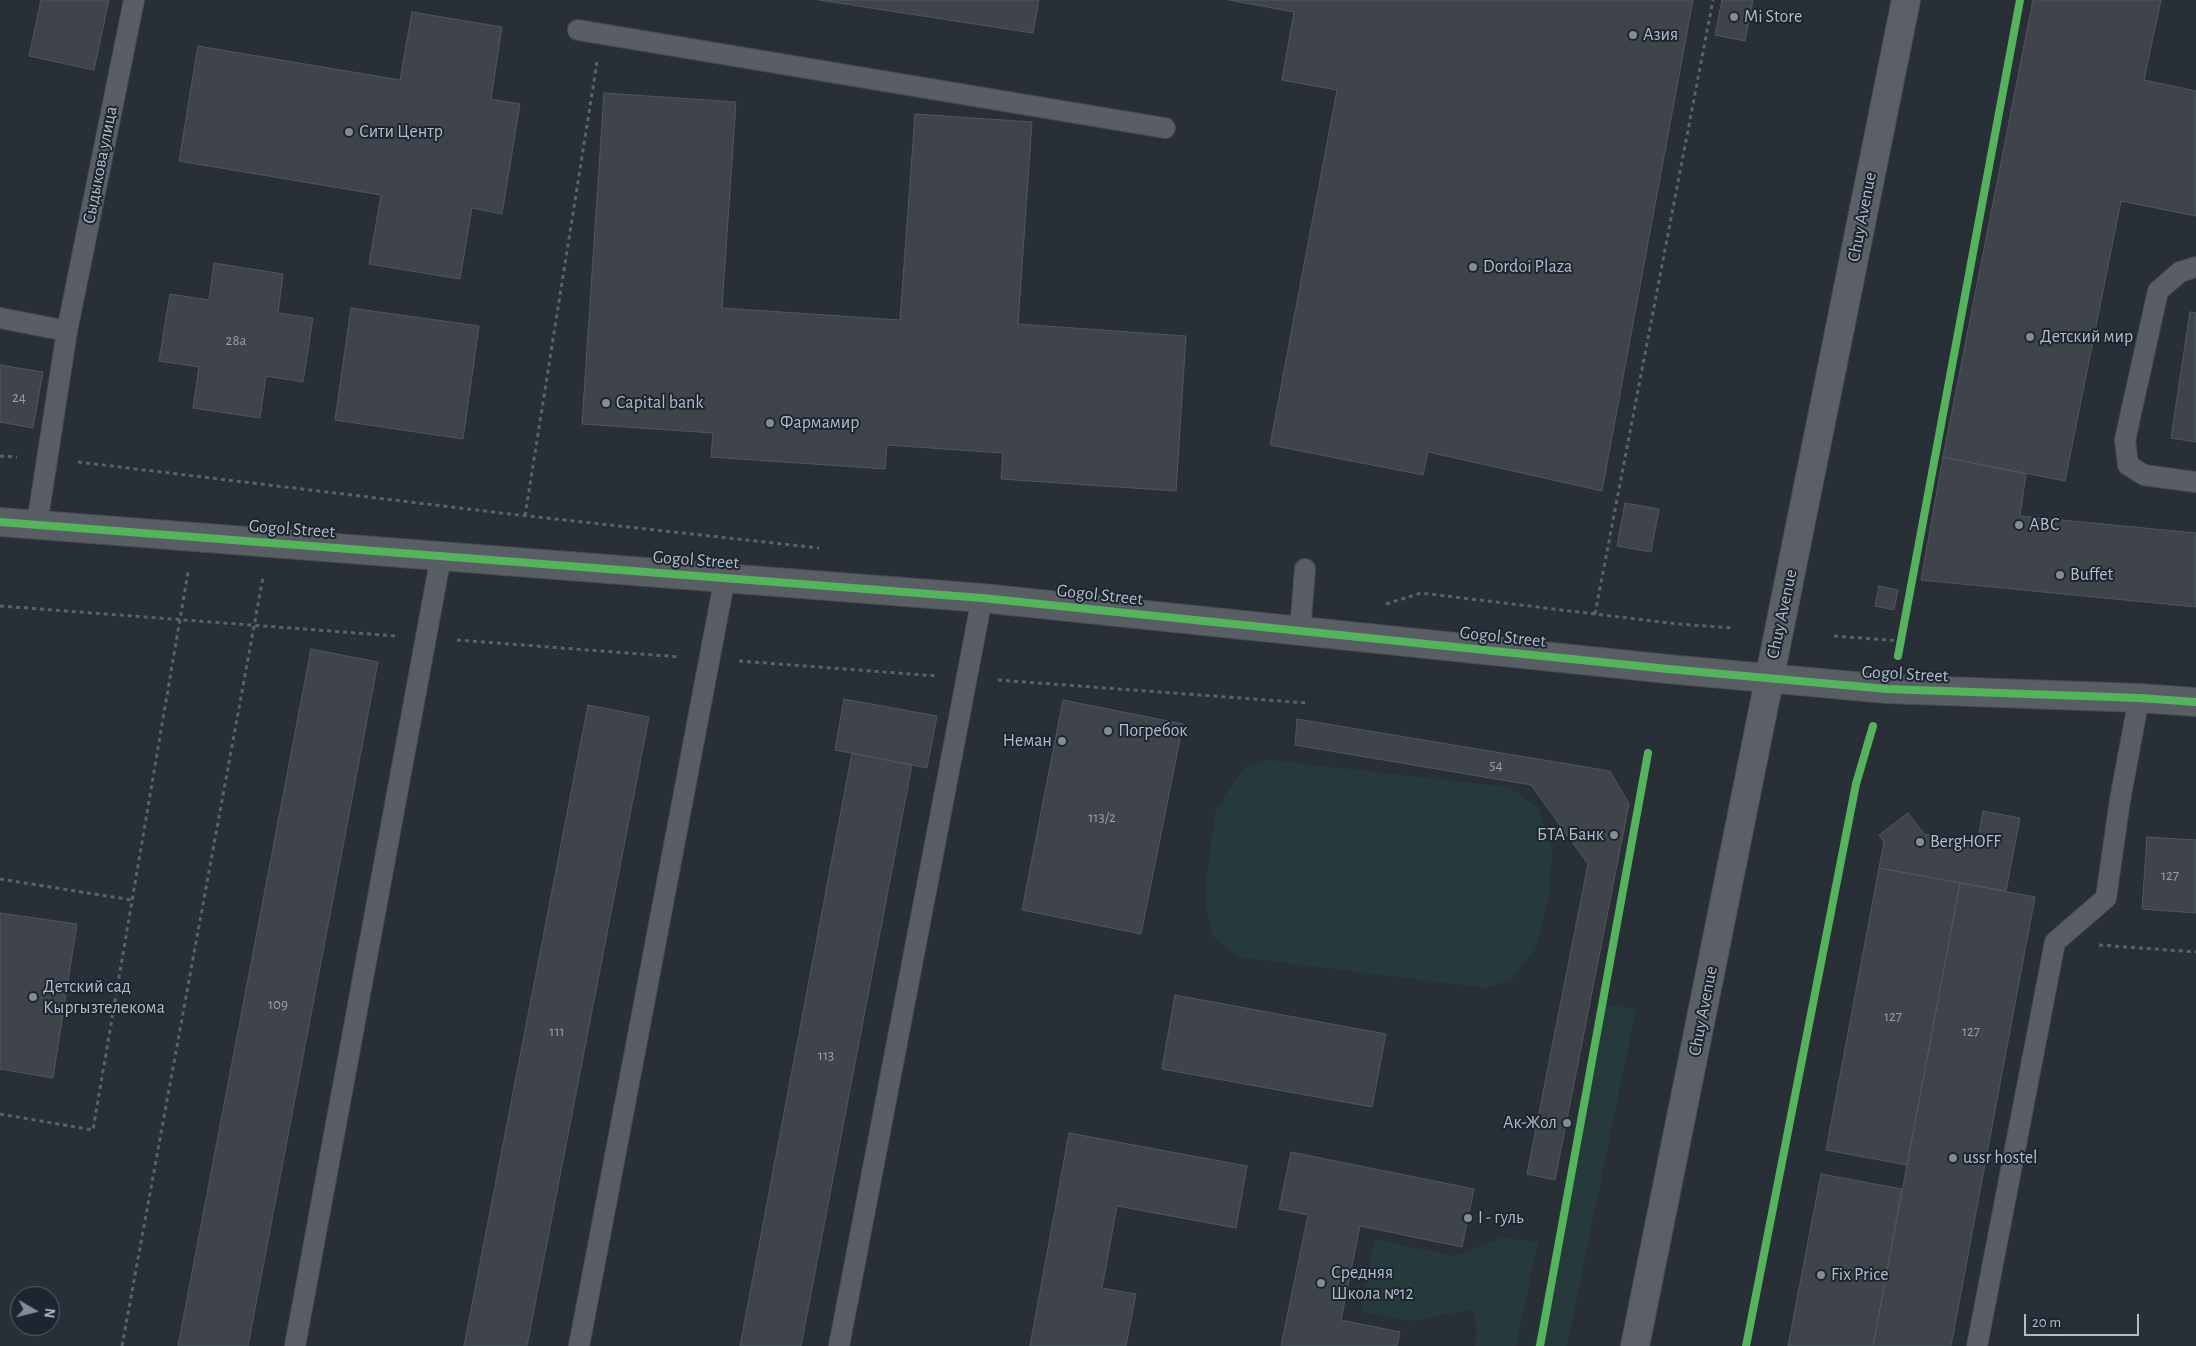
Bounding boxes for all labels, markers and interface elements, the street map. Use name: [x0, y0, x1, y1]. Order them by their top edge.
place label: Mi Store: [1744, 6, 1802, 28]
marker: Mi Store: [1728, 11, 1740, 23]
place label: Азия: [1643, 24, 1678, 46]
marker: Азия: [1627, 29, 1639, 41]
street label: Сыдыкова улица: [78, 104, 122, 226]
place label: Сити Центр: [359, 121, 443, 143]
marker: Сити Центр: [343, 126, 355, 138]
street label: Chuy Avenue: [1843, 170, 1881, 264]
place label: Dordoi Plaza: [1483, 256, 1572, 278]
marker: Dordoi Plaza: [1467, 261, 1479, 273]
place label: Детский мир: [2040, 326, 2133, 348]
house number: 28а: [226, 331, 246, 349]
marker: Детский мир: [2024, 331, 2036, 343]
house number: 24: [12, 388, 26, 406]
place label: Capital bank: [616, 392, 704, 414]
marker: Capital bank: [600, 397, 612, 409]
place label: Фармамир: [780, 412, 859, 434]
marker: Фармамир: [764, 417, 776, 429]
place label: АВС: [2029, 514, 2060, 536]
street label: Gogol Street: [248, 515, 336, 543]
marker: АВС: [2013, 519, 2025, 531]
street label: Gogol Street: [652, 546, 740, 574]
place label: Buffet: [2070, 564, 2113, 586]
street label: Chuy Avenue: [1762, 567, 1802, 661]
marker: Buffet: [2054, 569, 2066, 581]
street label: Gogol Street: [1056, 580, 1144, 610]
street label: Gogol Street: [1459, 622, 1547, 652]
street label: Gogol Street: [1861, 661, 1949, 687]
place label: Погребок: [1118, 720, 1187, 742]
marker: Погребок: [1102, 725, 1114, 737]
place label: Неман: [1003, 730, 1052, 752]
marker: Неман: [1056, 735, 1068, 747]
house number: 54: [1489, 756, 1503, 774]
house number: 113/2: [1088, 808, 1116, 826]
place label: БТА Банк: [1537, 824, 1604, 846]
marker: БТА Банк: [1608, 829, 1620, 841]
place label: BergHOFF: [1930, 831, 2001, 853]
marker: BergHOFF: [1914, 836, 1926, 848]
house number: 127: [2161, 866, 2179, 884]
street label: Chuy Avenue: [1684, 964, 1722, 1058]
place label: Детский сад Кыргызтелекома: [43, 976, 165, 1019]
marker: Детский сад Кыргызтелекома: [27, 991, 39, 1003]
house number: 109: [268, 995, 288, 1013]
house number: 127: [1884, 1007, 1902, 1025]
house number: 111: [549, 1022, 565, 1040]
house number: 127: [1962, 1022, 1980, 1040]
house number: 113: [818, 1046, 834, 1064]
place label: Ак-Жол: [1503, 1112, 1557, 1134]
marker: Ак-Жол: [1561, 1117, 1573, 1129]
place label: ussr hostel: [1963, 1147, 2037, 1169]
marker: ussr hostel: [1947, 1152, 1959, 1164]
place label: I - гуль: [1478, 1207, 1524, 1229]
marker: I - гуль: [1462, 1212, 1474, 1224]
place label: Средняя Школа №12: [1331, 1262, 1414, 1304]
place label: Fix Price: [1831, 1264, 1888, 1286]
marker: Fix Price: [1815, 1269, 1827, 1281]
marker: Средняя Школа №12: [1315, 1277, 1327, 1289]
north arrow: [10, 1286, 60, 1336]
scale bar: [2026, 1304, 2141, 1336]
text: N: [41, 1307, 56, 1319]
text: 20 m: [2032, 1315, 2061, 1330]

